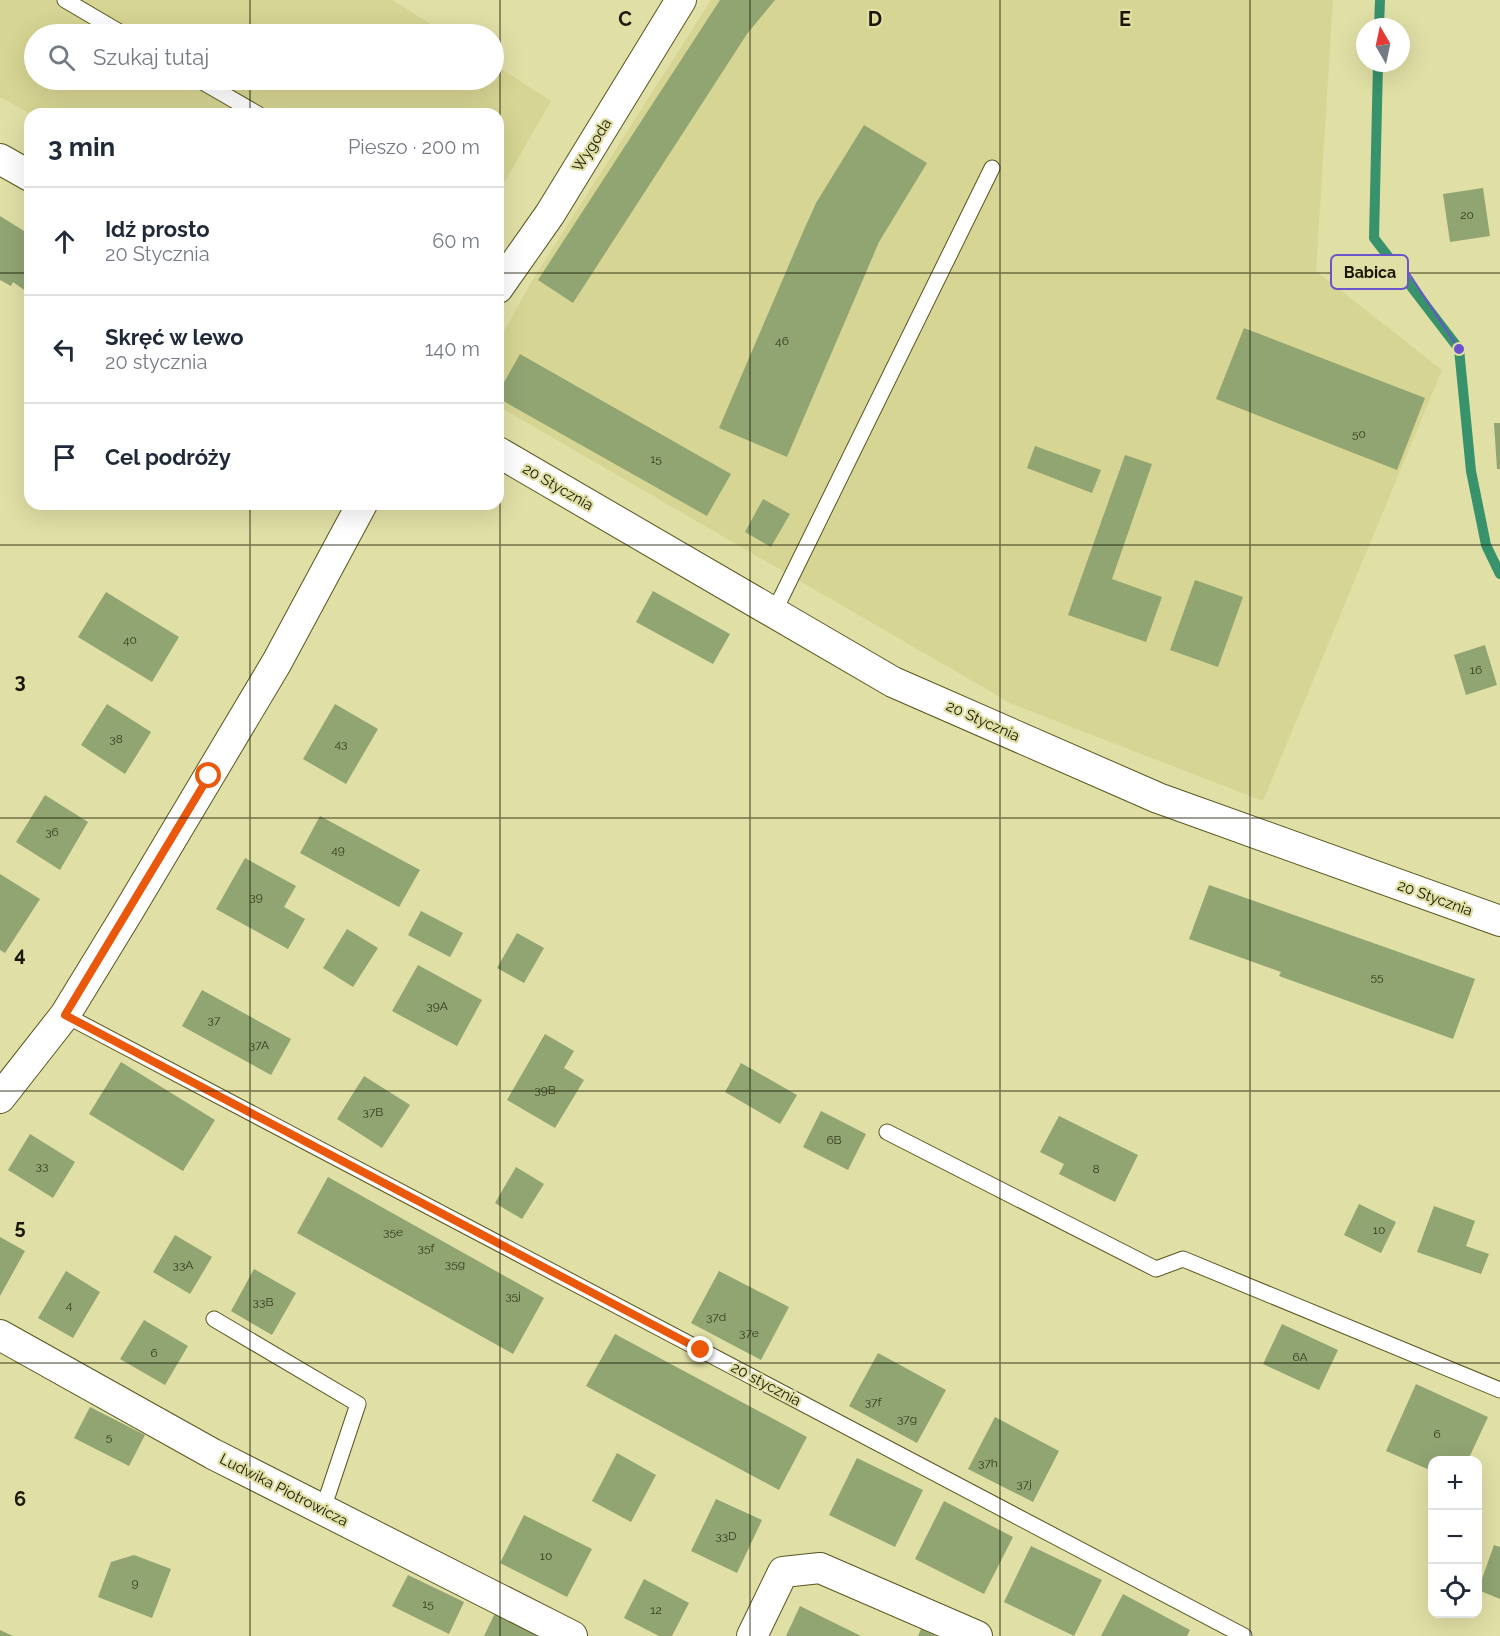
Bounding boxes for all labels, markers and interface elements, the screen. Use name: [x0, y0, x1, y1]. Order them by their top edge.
text: C: [618, 7, 632, 31]
text: D: [868, 7, 882, 31]
text: E: [1119, 7, 1131, 31]
north arrow: [1356, 18, 1410, 72]
search box: [24, 24, 504, 90]
icon: search: [45, 41, 78, 74]
text: Szukaj tutaj: [93, 44, 209, 70]
street label: Wygoda: [569, 115, 615, 175]
text: 3 min: [48, 132, 115, 162]
text: Pieszo · 200 m: [348, 135, 480, 159]
house number: 20: [1460, 208, 1474, 222]
text: Idź prosto: [105, 216, 210, 242]
icon: ahead: [48, 225, 81, 258]
text: 60 m: [432, 229, 480, 253]
text: 20 Stycznia: [105, 242, 210, 266]
callout: Babica: [1331, 255, 1408, 289]
text: Babica: [1344, 263, 1396, 282]
text: Skręć w lewo: [105, 324, 244, 350]
icon: left: [48, 333, 81, 366]
house number: 46: [775, 334, 789, 348]
text: 140 m: [425, 337, 480, 361]
text: 20 stycznia: [105, 350, 207, 374]
house number: 50: [1352, 427, 1366, 441]
icon: arrive: [48, 441, 81, 474]
text: Cel podróży: [105, 444, 231, 470]
house number: 15: [650, 452, 662, 466]
street label: 20 Stycznia: [520, 460, 596, 514]
house number: 40: [123, 633, 137, 647]
house number: 16: [1470, 663, 1482, 677]
text: 3: [14, 669, 26, 693]
street label: 20 Stycznia: [943, 697, 1023, 745]
house number: 38: [109, 732, 123, 746]
house number: 43: [335, 737, 347, 751]
route start: [195, 762, 221, 788]
house number: 36: [45, 825, 59, 839]
house number: 49: [331, 843, 345, 857]
street label: 20 Stycznia: [1395, 876, 1475, 920]
house number: 39: [249, 890, 263, 904]
text: 4: [14, 942, 26, 966]
house number: 55: [1370, 970, 1384, 984]
house number: 39A: [426, 999, 448, 1013]
house number: 37: [208, 1013, 221, 1027]
house number: 37A: [249, 1038, 269, 1052]
house number: 39B: [534, 1083, 556, 1097]
house number: 37B: [363, 1105, 383, 1119]
house number: 6B: [826, 1133, 842, 1147]
house number: 33: [36, 1159, 48, 1173]
house number: 8: [1092, 1162, 1100, 1176]
text: 5: [14, 1215, 26, 1239]
house number: 10: [1373, 1223, 1385, 1237]
house number: 35e: [383, 1225, 403, 1239]
house number: 35f: [418, 1241, 435, 1255]
house number: 35g: [445, 1257, 465, 1271]
house number: 33A: [173, 1258, 193, 1272]
house number: 35j: [505, 1289, 521, 1303]
house number: 33B: [253, 1295, 273, 1309]
house number: 4: [66, 1298, 73, 1312]
house number: 37d: [706, 1310, 726, 1324]
house number: 37e: [739, 1326, 759, 1340]
route end: [687, 1336, 713, 1362]
house number: 6: [150, 1346, 158, 1360]
house number: 6A: [1292, 1350, 1308, 1364]
street label: 20 stycznia: [728, 1358, 804, 1410]
house number: 37f: [865, 1395, 882, 1409]
house number: 37g: [897, 1412, 917, 1426]
house number: 6: [1433, 1427, 1441, 1441]
house number: 5: [106, 1430, 113, 1444]
street label: Ludwika Piotrowicza: [217, 1450, 351, 1530]
house number: 37h: [978, 1456, 998, 1470]
map controls: [1428, 1456, 1482, 1618]
button: +: [1428, 1456, 1482, 1510]
house number: 37j: [1016, 1477, 1032, 1491]
text: 6: [14, 1487, 26, 1511]
button: −: [1428, 1510, 1482, 1564]
house number: 33D: [715, 1529, 737, 1543]
house number: 10: [540, 1549, 552, 1563]
button: locate: [1428, 1564, 1482, 1618]
house number: 9: [131, 1576, 139, 1590]
house number: 15: [422, 1597, 434, 1611]
house number: 12: [650, 1603, 662, 1617]

